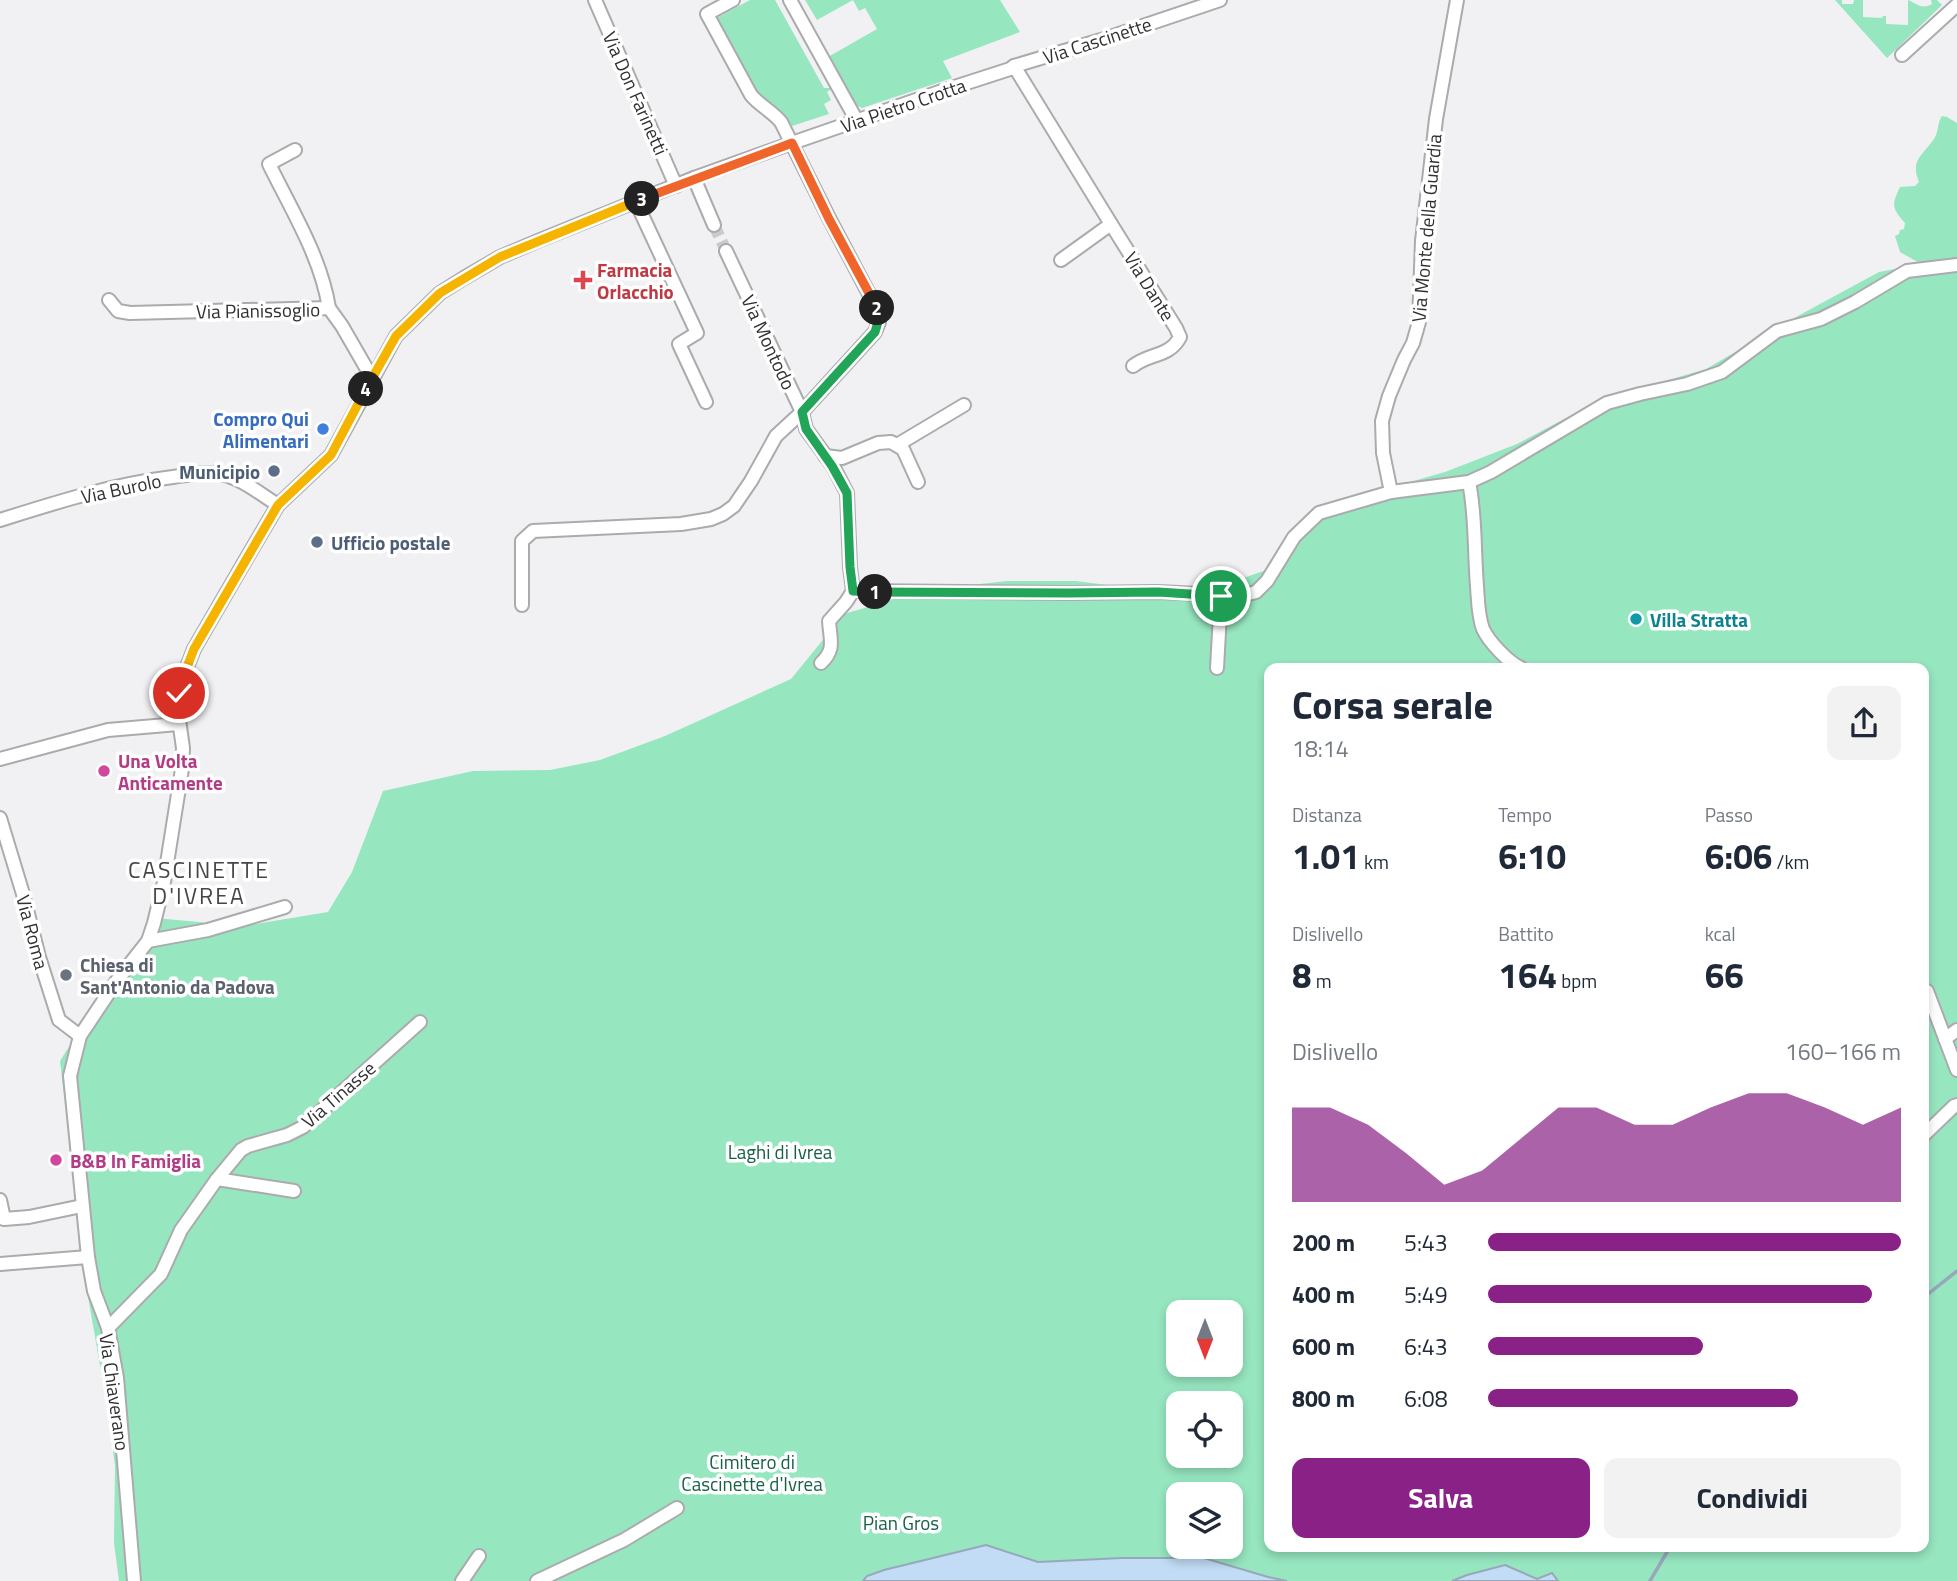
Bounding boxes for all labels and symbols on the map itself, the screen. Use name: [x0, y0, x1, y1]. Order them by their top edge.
street label: Via Cascinette: [1039, 9, 1155, 71]
street label: Via Don Farinetti: [596, 27, 676, 159]
street label: Via Pietro Crotta: [837, 70, 970, 140]
street label: Via Monte della Guardia: [1403, 132, 1449, 323]
pin: 3: [624, 182, 660, 216]
street label: Via Dante: [1117, 246, 1183, 326]
place label: Farmacia Orlacchio: [597, 255, 674, 306]
marker: Farmacia Orlacchio: [575, 272, 591, 288]
street label: Via Montodo: [734, 290, 804, 394]
pin: 2: [860, 290, 894, 326]
street label: Via Pianissoglio: [196, 294, 320, 326]
pin: 4: [348, 372, 384, 406]
place label: Compro Qui Alimentari: [213, 404, 309, 455]
marker: Compro Qui Alimentari: [315, 421, 331, 437]
place label: Municipio: [179, 457, 260, 486]
marker: Municipio: [266, 463, 282, 479]
street label: Via Burolo: [78, 465, 164, 511]
place label: Ufficio postale: [331, 528, 451, 557]
marker: Ufficio postale: [309, 534, 325, 550]
pin: [1191, 566, 1251, 626]
pin: 1: [858, 574, 892, 610]
place label: Villa Stratta: [1650, 605, 1748, 634]
marker: Villa Stratta: [1628, 611, 1644, 627]
pin: [149, 663, 209, 723]
place label: Una Volta Anticamente: [118, 746, 223, 797]
marker: Una Volta Anticamente: [96, 763, 112, 779]
district label: CASCINETTE D'IVREA: [128, 852, 270, 913]
street label: Via Roma: [9, 892, 57, 973]
place label: Chiesa di Sant'Antonio da Padova: [80, 950, 275, 1001]
marker: Chiesa di Sant'Antonio da Padova: [58, 967, 74, 983]
street label: Via Tinasse: [295, 1054, 381, 1134]
park label: Laghi di Ivrea: [728, 1137, 833, 1166]
place label: B&B In Famiglia: [70, 1146, 201, 1175]
marker: B&B In Famiglia: [48, 1152, 64, 1168]
north arrow: [1166, 1300, 1242, 1377]
street label: Via Chiaverano: [92, 1332, 138, 1452]
park label: Cimitero di Cascinette d'Ivrea: [681, 1447, 823, 1498]
park label: Pian Gros: [863, 1508, 939, 1537]

